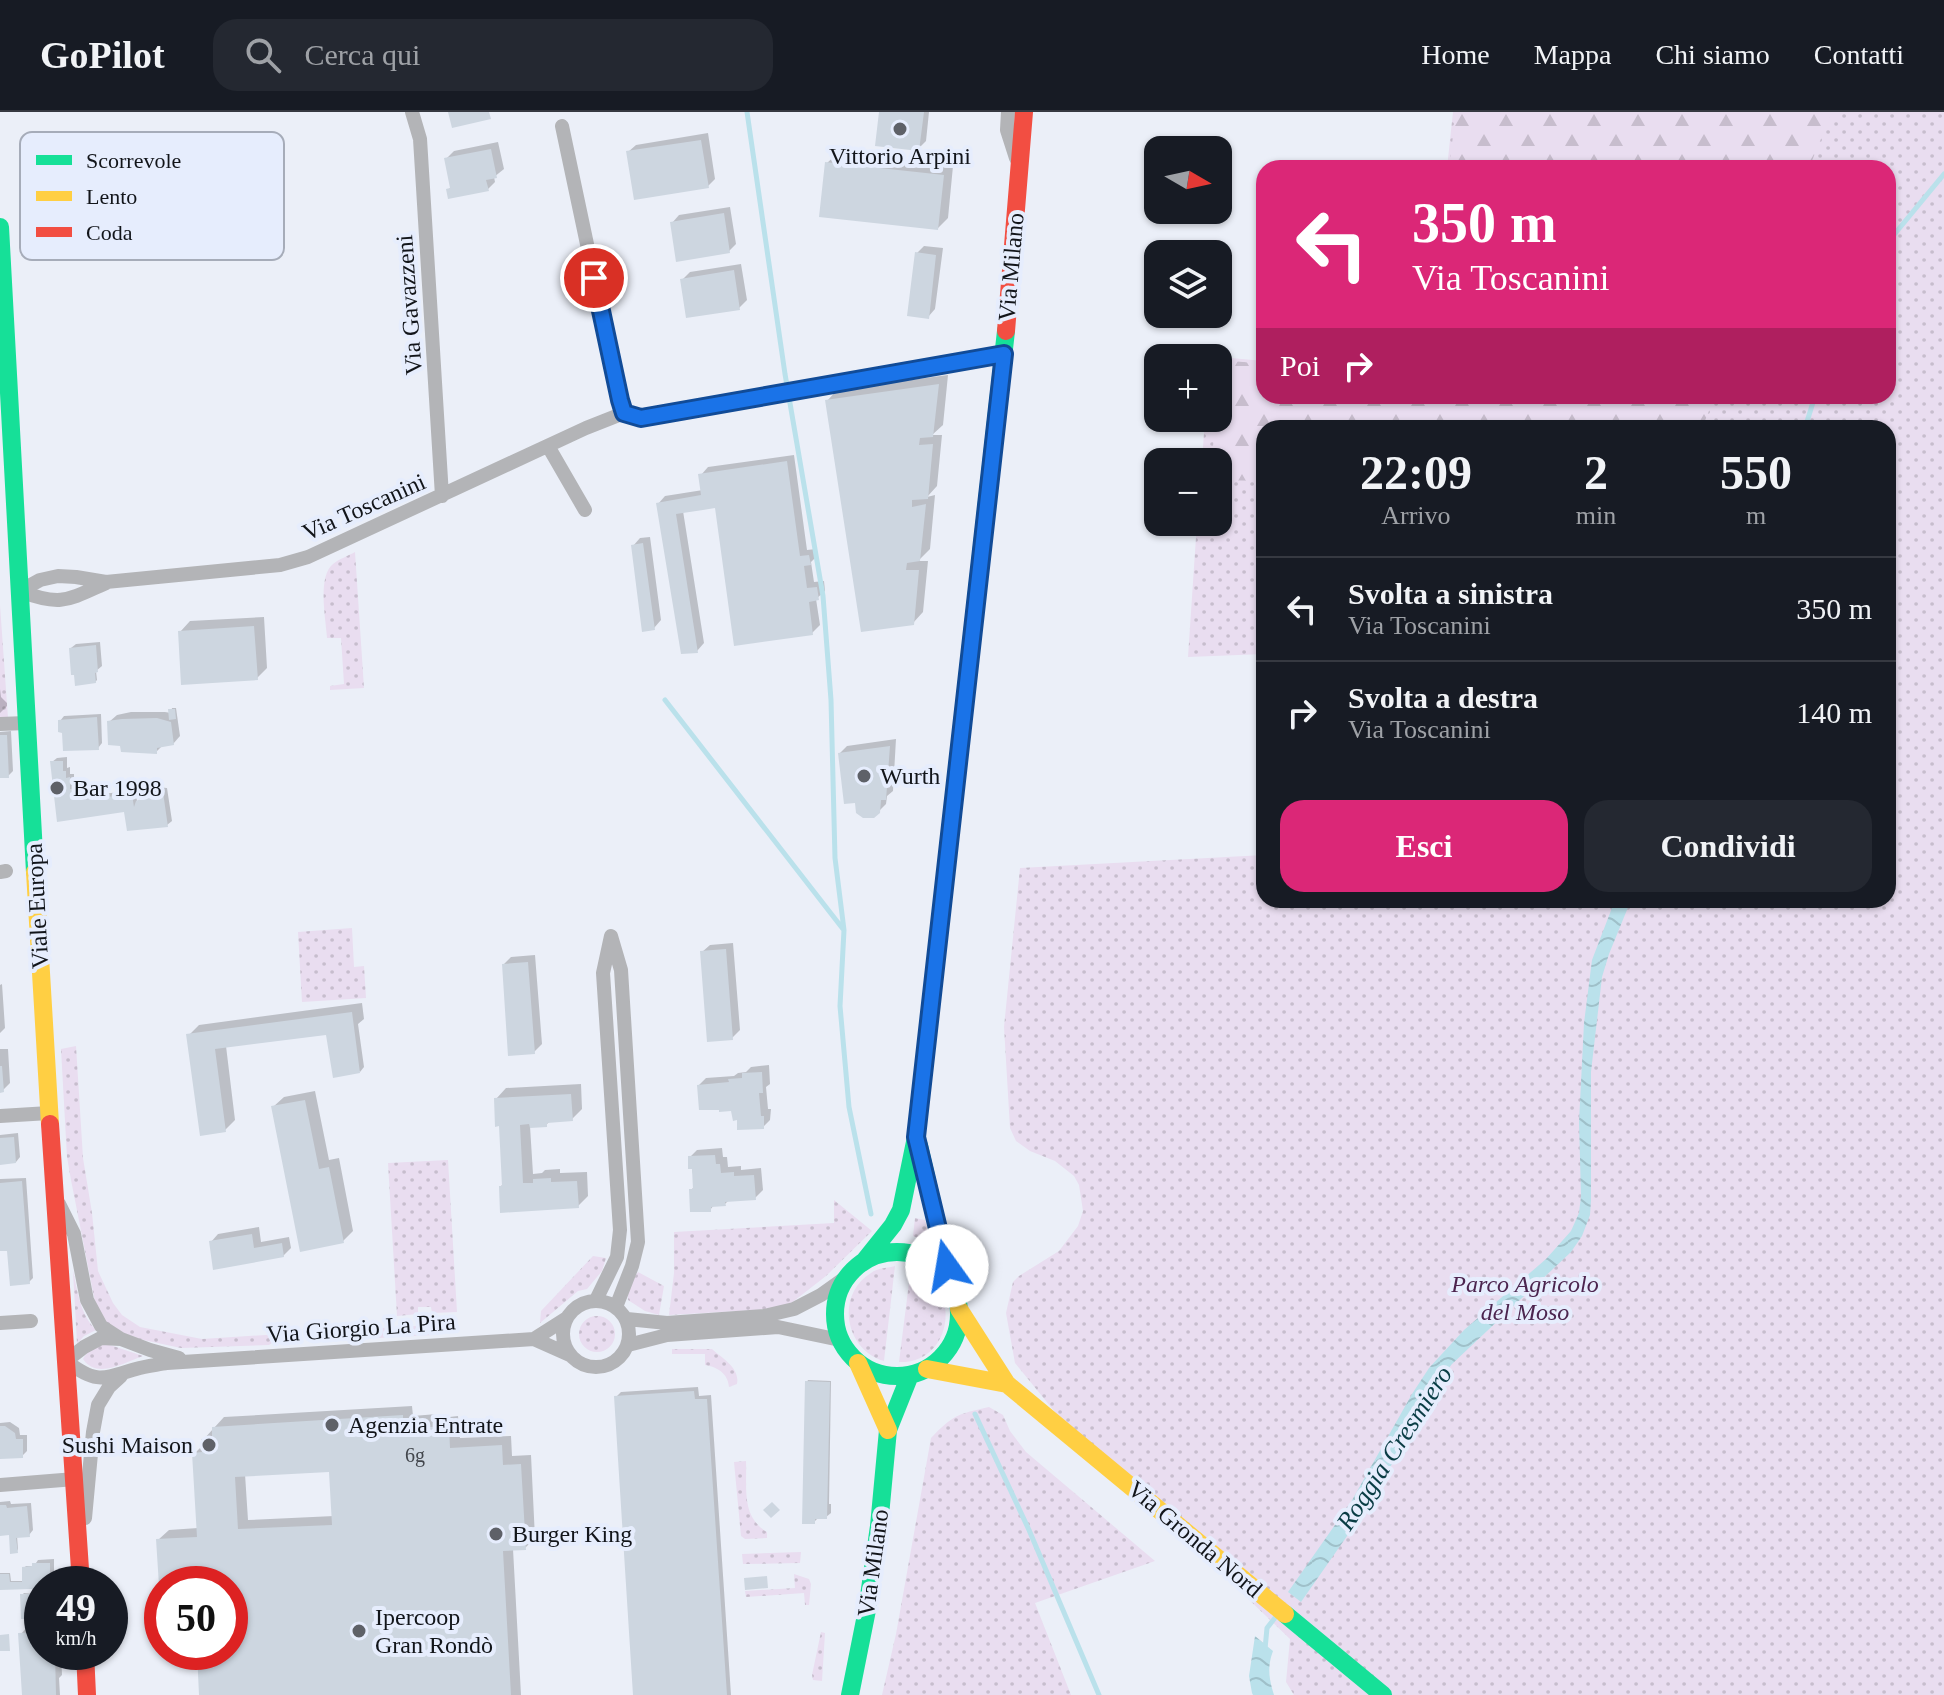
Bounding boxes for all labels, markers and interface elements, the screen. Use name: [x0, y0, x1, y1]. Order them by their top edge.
search box: [213, 19, 773, 91]
icon: search: [241, 33, 285, 77]
text: GoPilot: [40, 34, 165, 76]
text: Cerca qui: [305, 38, 420, 71]
text: Home: [1421, 39, 1490, 70]
text: Mappa: [1534, 39, 1611, 70]
text: Chi siamo: [1655, 39, 1770, 70]
text: Contatti: [1814, 39, 1904, 70]
marker: Vittorio Arpini: [891, 120, 909, 138]
legend: [20, 132, 284, 260]
north arrow: [1144, 136, 1232, 224]
map controls: [1144, 136, 1232, 536]
place label: Vittorio Arpini: [829, 143, 971, 169]
text: Scorrevole: [86, 148, 181, 173]
text: Lento: [86, 184, 137, 209]
icon: left: [1280, 192, 1384, 296]
text: 350 m: [1412, 192, 1557, 254]
street label: Via Milano: [993, 212, 1029, 322]
text: Coda: [86, 220, 133, 245]
street label: Via Gavazzeni: [391, 234, 427, 376]
button: layers: [1144, 240, 1232, 328]
pin: [560, 244, 628, 312]
icon: arrive: [572, 256, 616, 300]
text: Via Toscanini: [1412, 258, 1610, 298]
button: +: [1144, 344, 1232, 432]
icon: right: [1336, 344, 1380, 388]
text: Poi: [1280, 349, 1320, 382]
text: 22:09: [1360, 446, 1472, 499]
text: 2: [1584, 446, 1608, 499]
text: 550: [1720, 446, 1792, 499]
button: −: [1144, 448, 1232, 536]
street label: Via Toscanini: [299, 468, 430, 546]
text: Arrivo: [1381, 501, 1451, 530]
text: min: [1576, 501, 1616, 530]
text: m: [1746, 501, 1766, 530]
text: Svolta a sinistra: [1348, 577, 1553, 610]
icon: left: [1280, 587, 1324, 631]
text: 350 m: [1796, 592, 1872, 625]
text: Via Toscanini: [1348, 611, 1491, 640]
text: Svolta a destra: [1348, 681, 1538, 714]
icon: right: [1280, 691, 1324, 735]
text: 140 m: [1796, 696, 1872, 729]
text: Via Toscanini: [1348, 715, 1491, 744]
place label: Wurth: [880, 763, 940, 789]
marker: Wurth: [855, 767, 873, 785]
place label: Bar 1998: [73, 775, 162, 801]
marker: Bar 1998: [48, 779, 66, 797]
button: Esci: [1280, 800, 1568, 892]
button: Condividi: [1584, 800, 1872, 892]
street label: Viale Europa: [21, 842, 53, 970]
position arrow: [905, 1224, 989, 1308]
park label: Parco Agricolo del Moso: [1450, 1271, 1599, 1325]
street label: Via Giorgio La Pira: [266, 1308, 457, 1348]
water label: Roggia Cresmiero: [1330, 1361, 1458, 1536]
place label: Agenzia Entrate: [348, 1412, 503, 1438]
marker: Agenzia Entrate: [323, 1416, 341, 1434]
place label: Sushi Maison: [62, 1432, 193, 1458]
marker: Sushi Maison: [200, 1436, 218, 1454]
house number: 6g: [405, 1444, 425, 1467]
street label: Via Gronda Nord: [1123, 1476, 1267, 1602]
street label: Via Milano: [853, 1507, 893, 1619]
place label: Burger King: [512, 1521, 632, 1547]
marker: Burger King: [487, 1525, 505, 1543]
speed limit sign: 50: [144, 1566, 248, 1670]
text: 49: [56, 1585, 96, 1630]
place label: Ipercoop Gran Rondò: [375, 1604, 493, 1658]
marker: Ipercoop Gran Rondò: [350, 1622, 368, 1640]
text: km/h: [55, 1627, 97, 1649]

